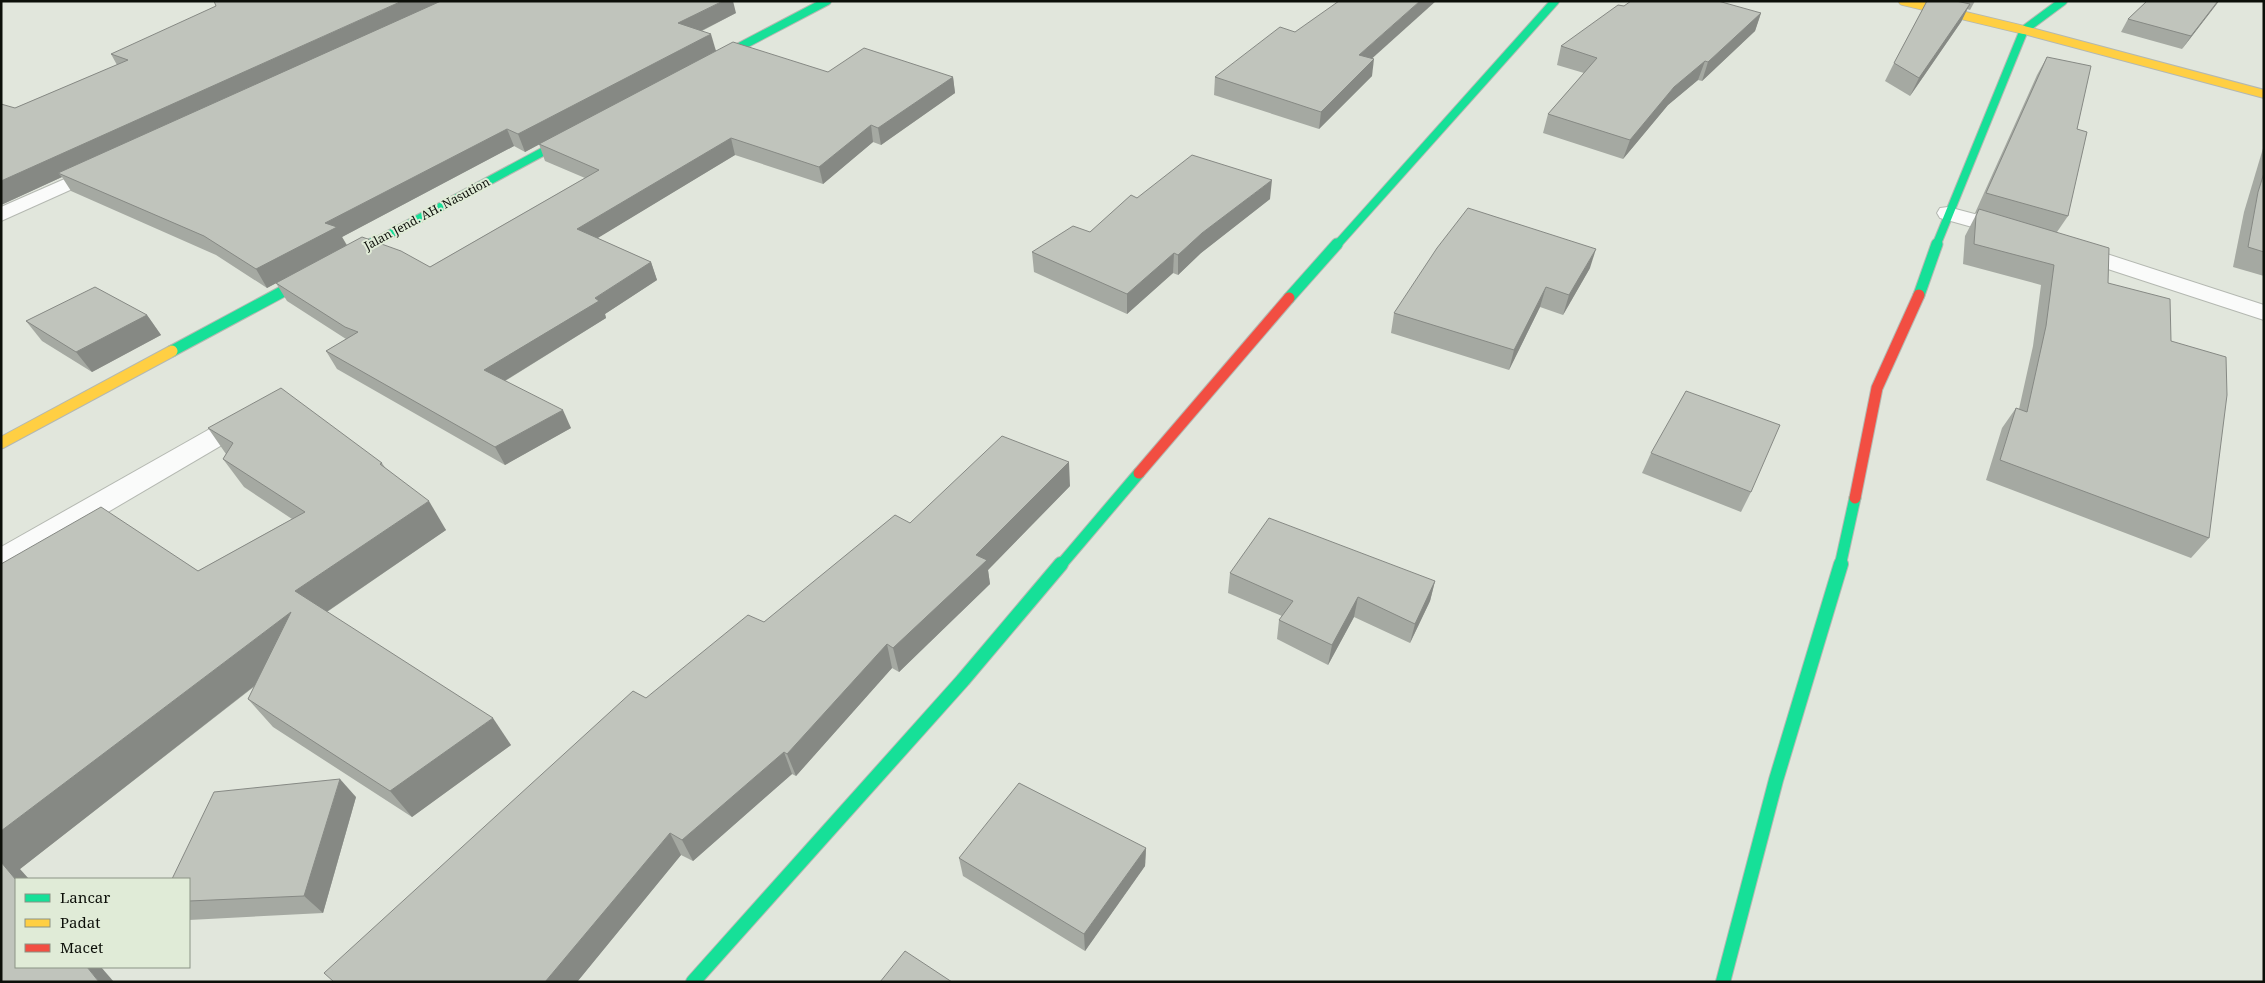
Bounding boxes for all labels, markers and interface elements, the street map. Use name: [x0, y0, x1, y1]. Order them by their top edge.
street label: Jalan Jend. AH. Nasution: [360, 173, 493, 254]
legend: [15, 878, 190, 968]
text: Lancar: [60, 887, 110, 907]
text: Padat: [60, 912, 100, 932]
text: Macet: [60, 937, 103, 957]

